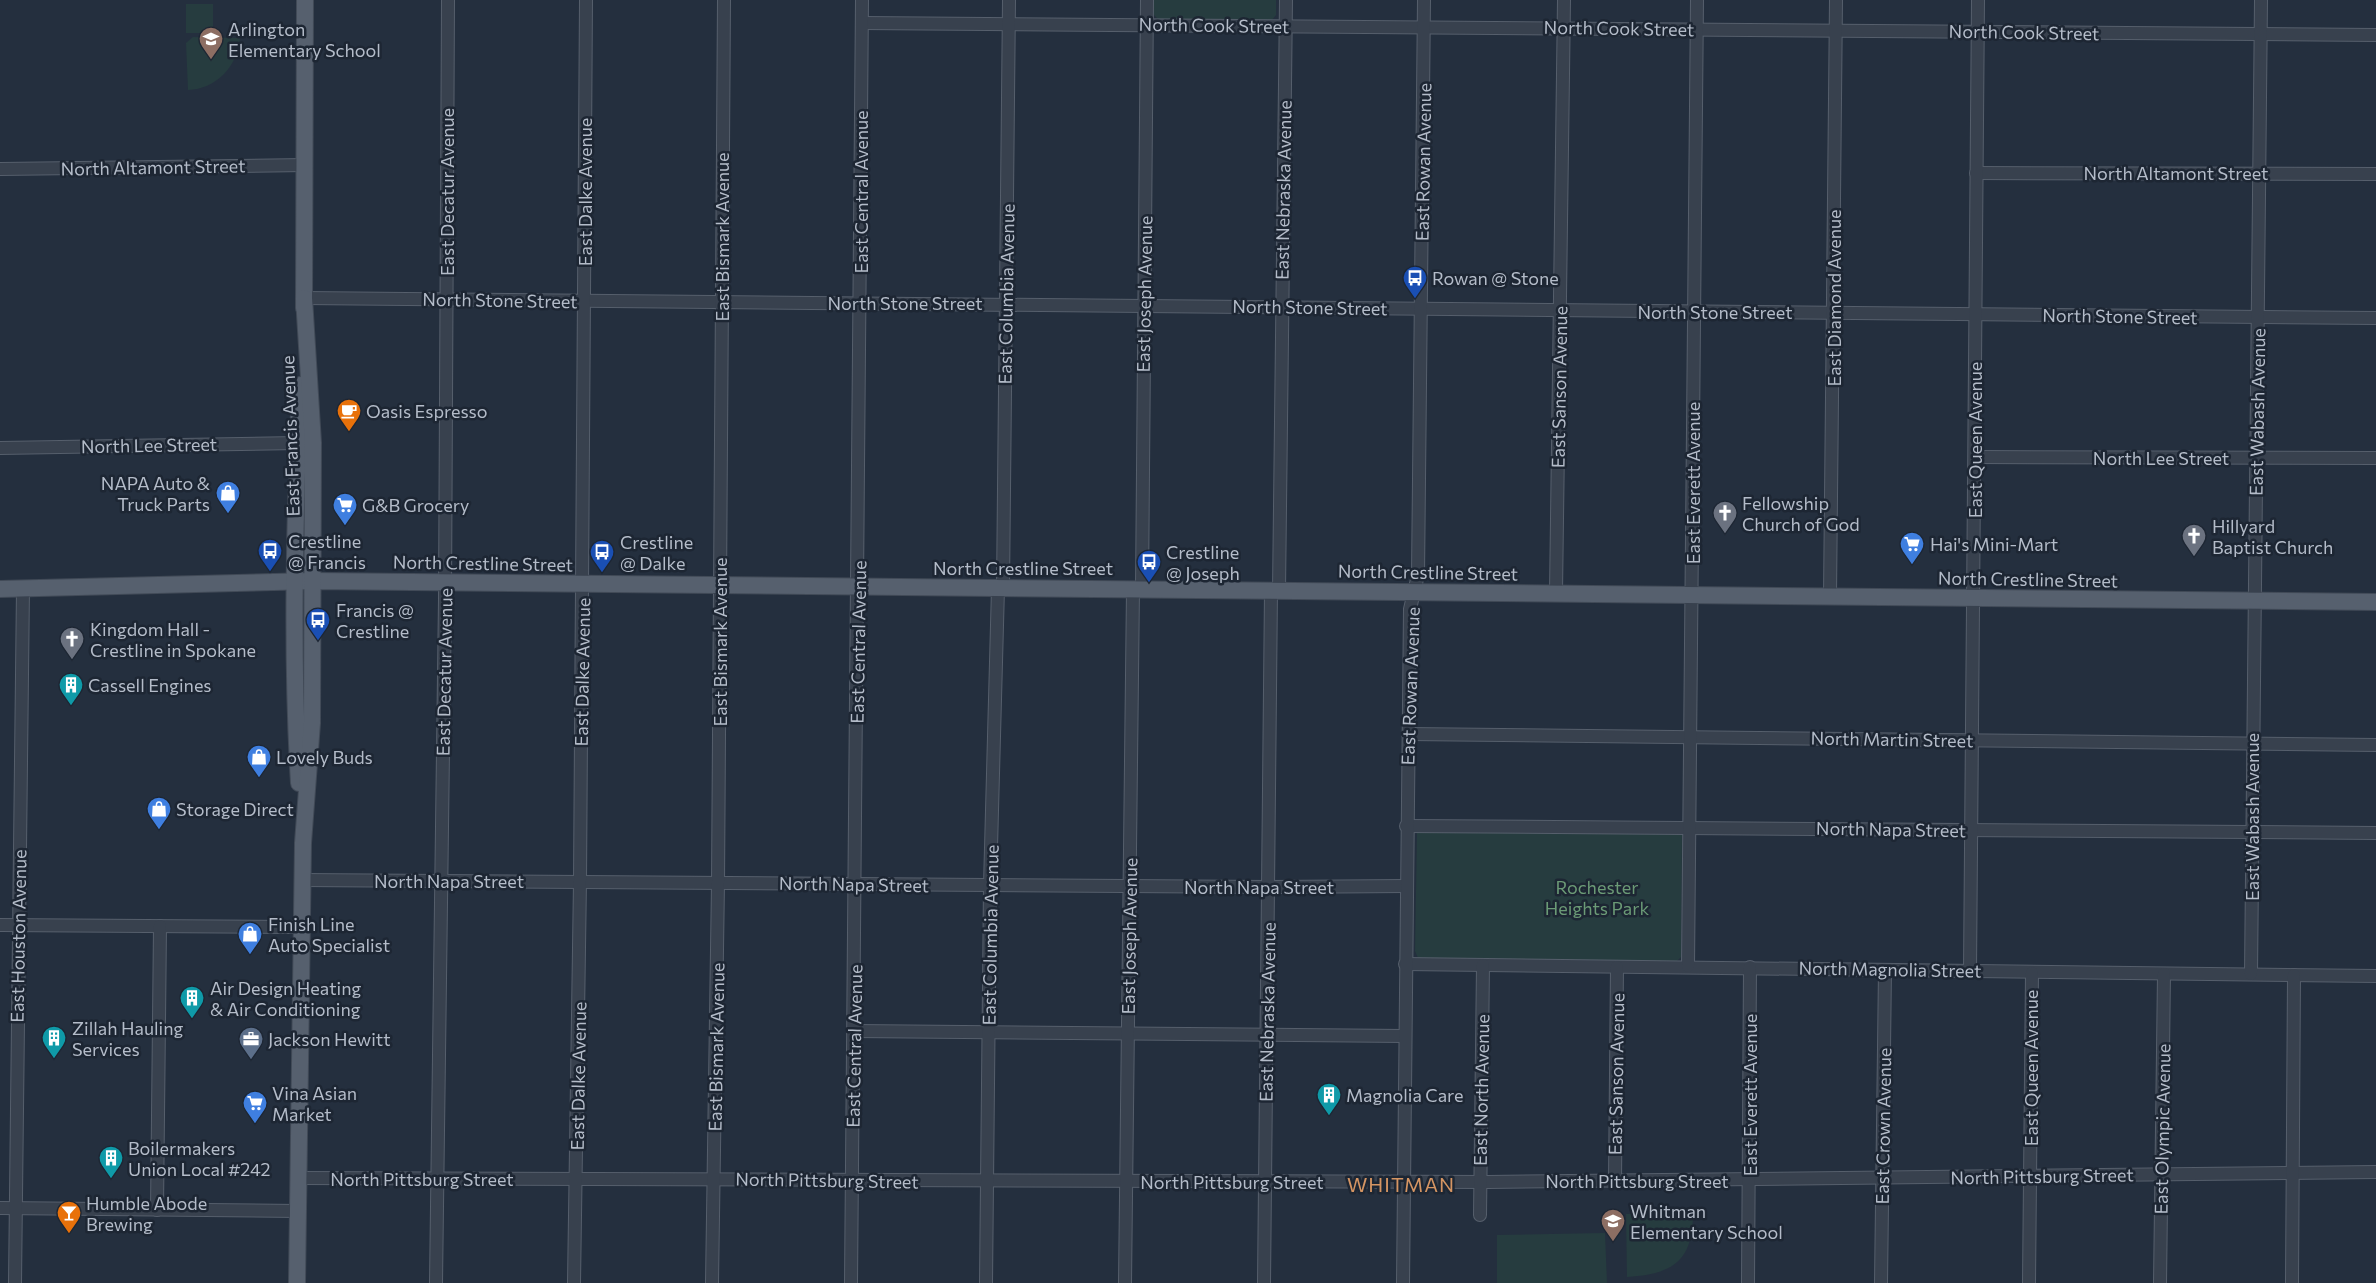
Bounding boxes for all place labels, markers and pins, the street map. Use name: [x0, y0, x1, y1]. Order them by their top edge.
place label: Arlington Elementary School: [228, 18, 381, 61]
school or university icon: Arlington Elementary School: [198, 26, 224, 60]
bus stop icon: Rowan @ Stone: [1402, 265, 1428, 299]
place label: Rowan @ Stone: [1432, 267, 1559, 289]
cafe icon: Oasis Espresso: [336, 398, 362, 432]
place label: Oasis Espresso: [366, 400, 488, 422]
place label: NAPA Auto & Truck Parts: [101, 472, 210, 515]
shop icon: NAPA Auto & Truck Parts: [215, 480, 241, 514]
supermarket icon: G&B Grocery: [332, 492, 358, 526]
place label: Fellowship Church of God: [1742, 492, 1860, 535]
place label: G&B Grocery: [362, 494, 469, 516]
church icon: Fellowship Church of God: [1712, 500, 1738, 534]
place label: Hillyard Baptist Church: [2212, 515, 2333, 558]
church icon: Hillyard Baptist Church: [2181, 523, 2207, 557]
place label: Crestline @ Francis: [288, 530, 366, 573]
place label: Crestline @ Dalke: [620, 531, 693, 574]
supermarket icon: Hai's Mini-Mart: [1899, 531, 1925, 565]
place label: Hai's Mini-Mart: [1930, 533, 2058, 555]
bus stop icon: Crestline @ Francis: [257, 538, 283, 572]
bus stop icon: Crestline @ Dalke: [589, 539, 615, 573]
place label: Crestline @ Joseph: [1166, 541, 1240, 584]
bus stop icon: Crestline @ Joseph: [1136, 549, 1162, 583]
place label: Francis @ Crestline: [336, 599, 414, 642]
bus stop icon: Francis @ Crestline: [305, 607, 331, 641]
place label: Kingdom Hall - Crestline in Spokane: [90, 618, 256, 661]
church icon: Kingdom Hall - Crestline in Spokane: [59, 626, 85, 660]
building icon: Cassell Engines: [58, 672, 84, 706]
place label: Cassell Engines: [88, 674, 212, 696]
shop icon: Lovely Buds: [246, 744, 272, 778]
place label: Lovely Buds: [276, 746, 373, 768]
shop icon: Storage Direct: [146, 796, 172, 830]
place label: Storage Direct: [176, 798, 294, 820]
place label: Finish Line Auto Specialist: [268, 913, 390, 956]
shop icon: Finish Line Auto Specialist: [237, 921, 263, 955]
place label: Air Design Heating & Air Conditioning: [210, 977, 361, 1020]
building icon: Air Design Heating & Air Conditioning: [179, 985, 205, 1019]
place label: Zillah Hauling Services: [72, 1017, 184, 1060]
building icon: Zillah Hauling Services: [41, 1025, 67, 1059]
office icon: Jackson Hewitt: [238, 1026, 264, 1060]
place label: Jackson Hewitt: [268, 1028, 391, 1050]
place label: Vina Asian Market: [272, 1082, 357, 1125]
building icon: Magnolia Care: [1316, 1082, 1342, 1116]
place label: Magnolia Care: [1346, 1084, 1463, 1106]
supermarket icon: Vina Asian Market: [242, 1090, 268, 1124]
place label: Boilermakers Union Local #242: [128, 1137, 271, 1180]
building icon: Boilermakers Union Local #242: [98, 1145, 124, 1179]
place label: Humble Abode Brewing: [86, 1192, 207, 1235]
bar icon: Humble Abode Brewing: [56, 1200, 82, 1234]
place label: Whitman Elementary School: [1630, 1200, 1783, 1243]
school or university icon: Whitman Elementary School: [1600, 1208, 1626, 1242]

